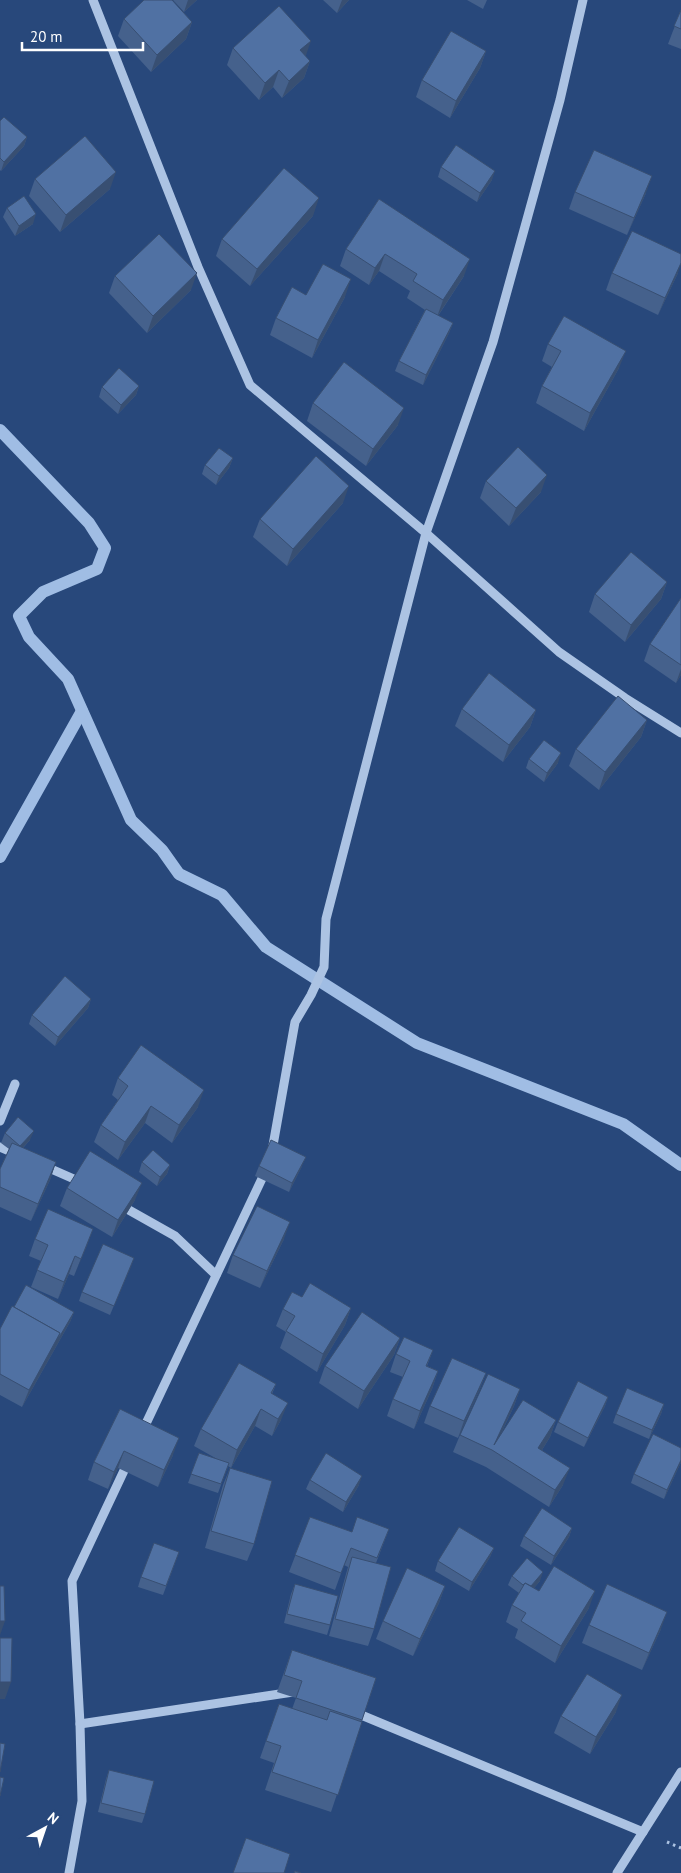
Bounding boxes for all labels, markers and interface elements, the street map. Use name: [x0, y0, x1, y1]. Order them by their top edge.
scale bar: [22, 20, 144, 52]
text: 20 m: [30, 27, 63, 46]
north arrow: [20, 1803, 70, 1853]
text: N: [44, 1808, 63, 1828]

